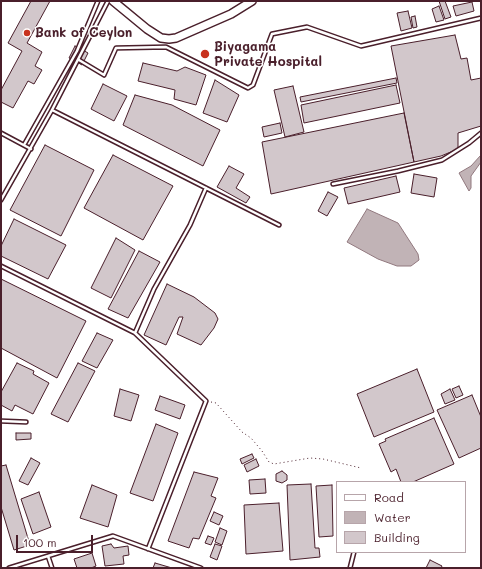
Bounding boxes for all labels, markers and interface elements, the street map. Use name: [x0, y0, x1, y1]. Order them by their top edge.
place label: Bank of Ceylon: [35, 25, 132, 41]
marker: Bank of Ceylon: [22, 28, 32, 38]
place label: Biyagama Private Hospital: [214, 39, 322, 70]
marker: Biyagama Private Hospital: [199, 48, 211, 60]
legend: [336, 481, 466, 553]
text: Road: [374, 489, 404, 505]
text: Water: [374, 509, 411, 525]
scale bar: [18, 527, 95, 553]
text: Building: [374, 529, 420, 545]
text: 100 m: [23, 534, 57, 550]

